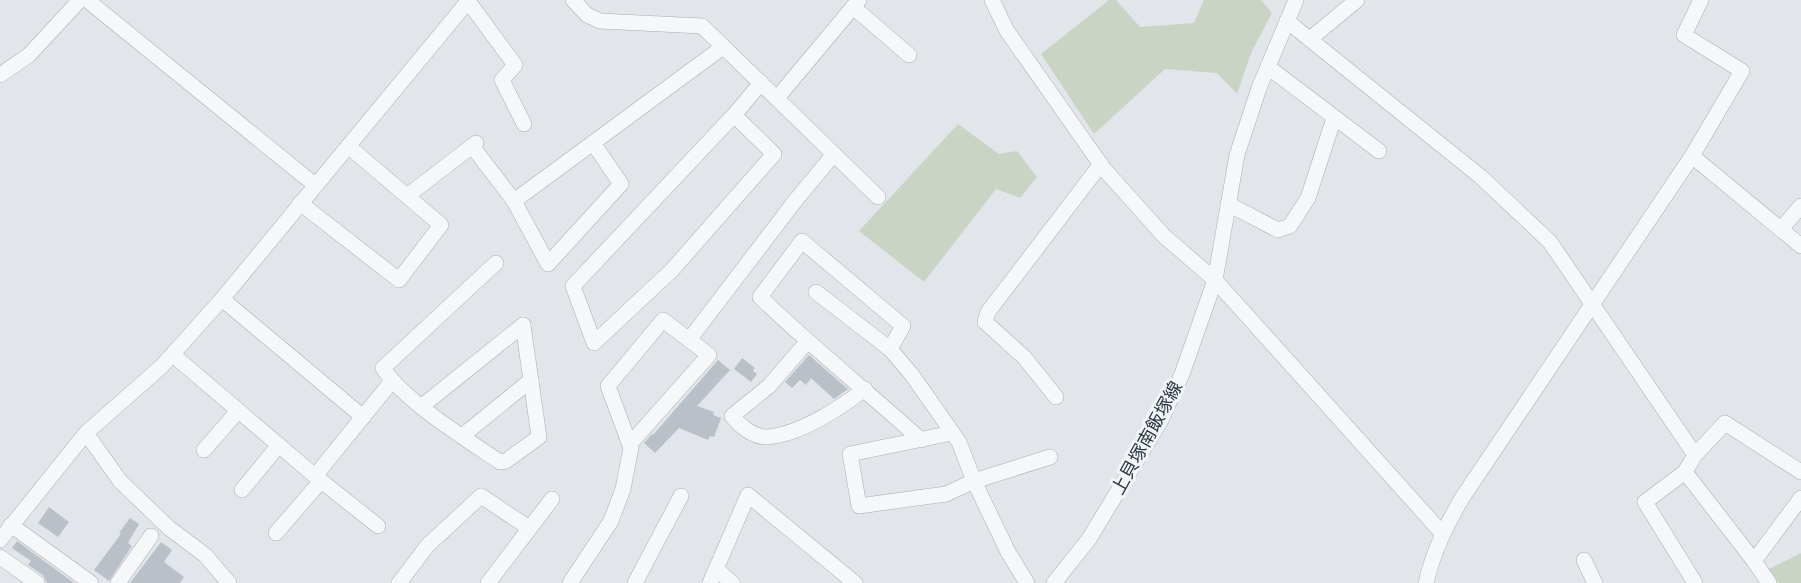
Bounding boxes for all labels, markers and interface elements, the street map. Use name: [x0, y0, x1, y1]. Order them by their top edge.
street label: 上貝塚南飯塚線: [1107, 378, 1187, 498]

